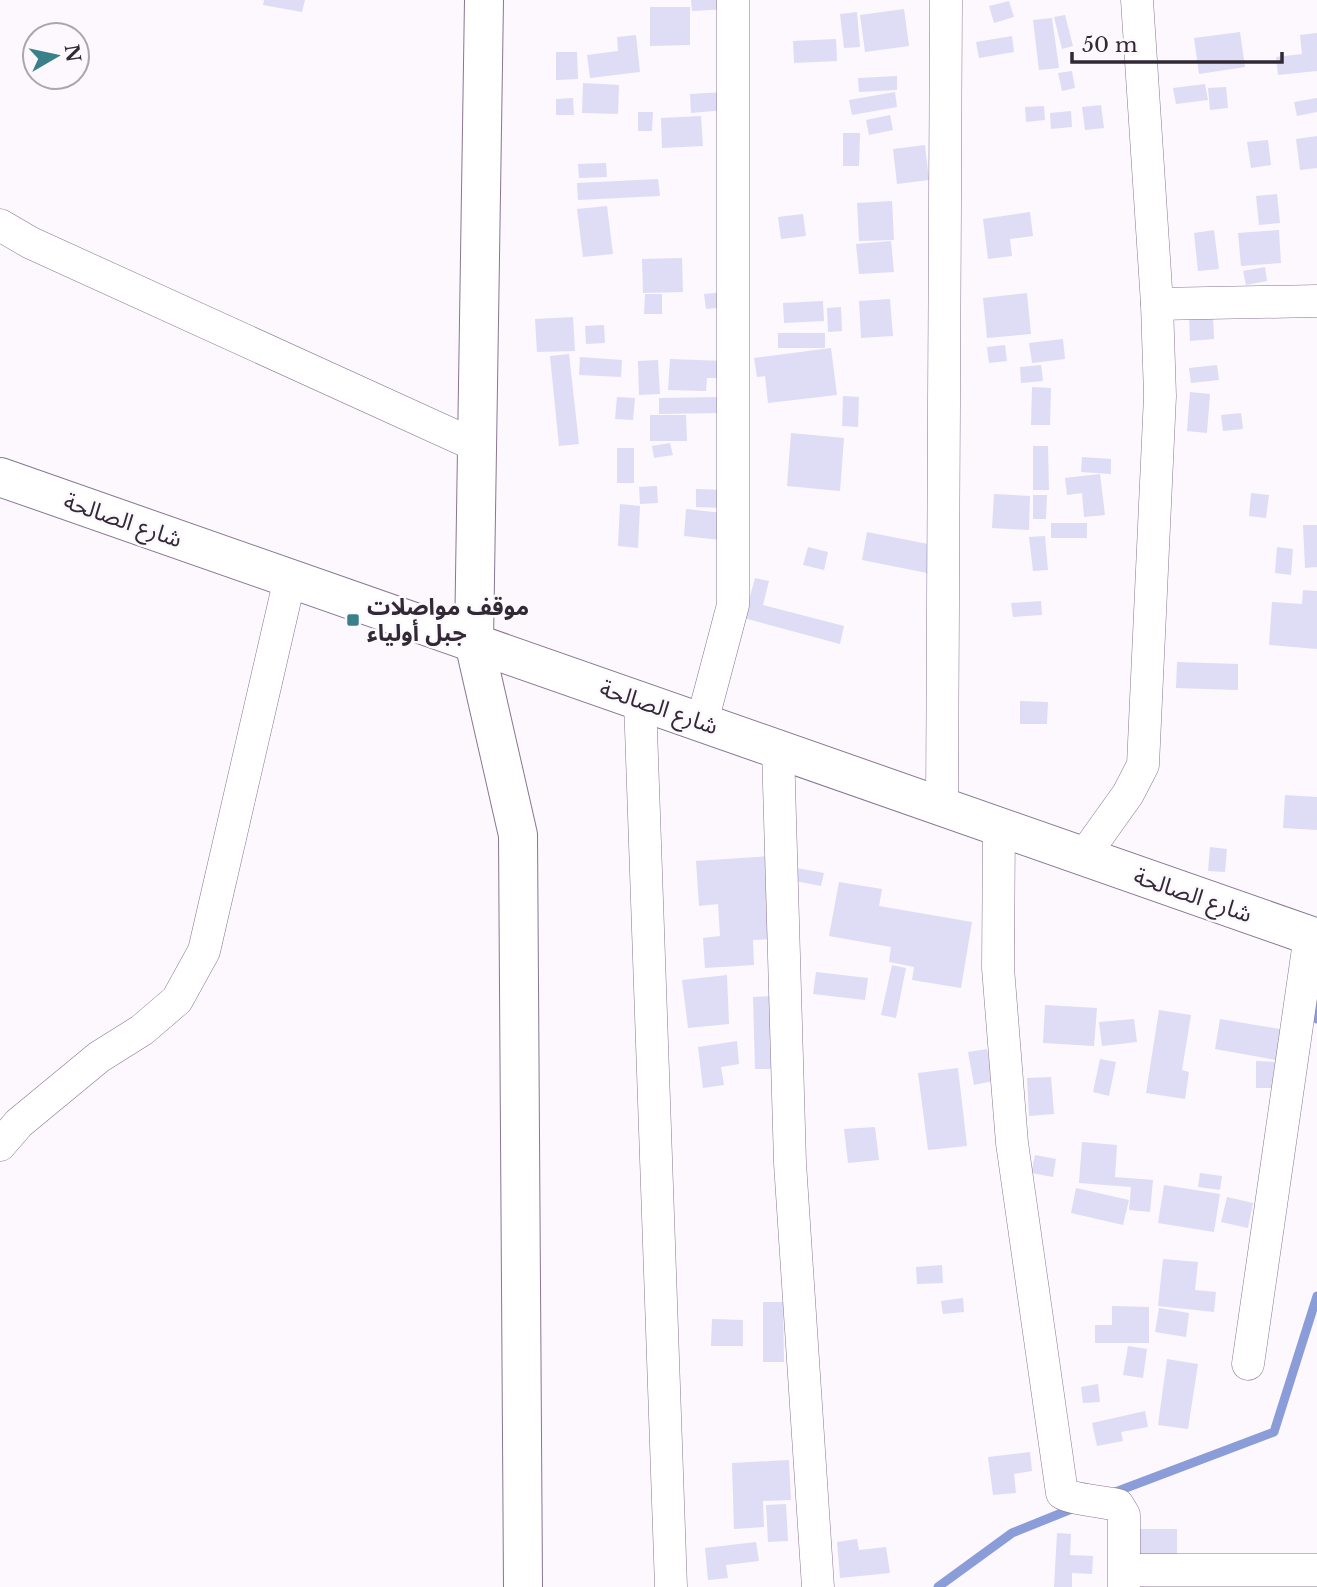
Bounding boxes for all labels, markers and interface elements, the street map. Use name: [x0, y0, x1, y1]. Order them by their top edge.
north arrow: [21, 21, 91, 91]
scale bar: [1072, 21, 1282, 65]
text: 50 m: [1082, 32, 1138, 58]
text: N: [60, 43, 85, 64]
street label: شارع الصالحة: [59, 487, 186, 556]
place label: موقف مواصلات جبل أولياء: [367, 593, 529, 647]
marker: موقف مواصلات جبل أولياء: [345, 612, 361, 628]
street label: شارع الصالحة: [595, 674, 722, 743]
street label: شارع الصالحة: [1129, 862, 1256, 931]

